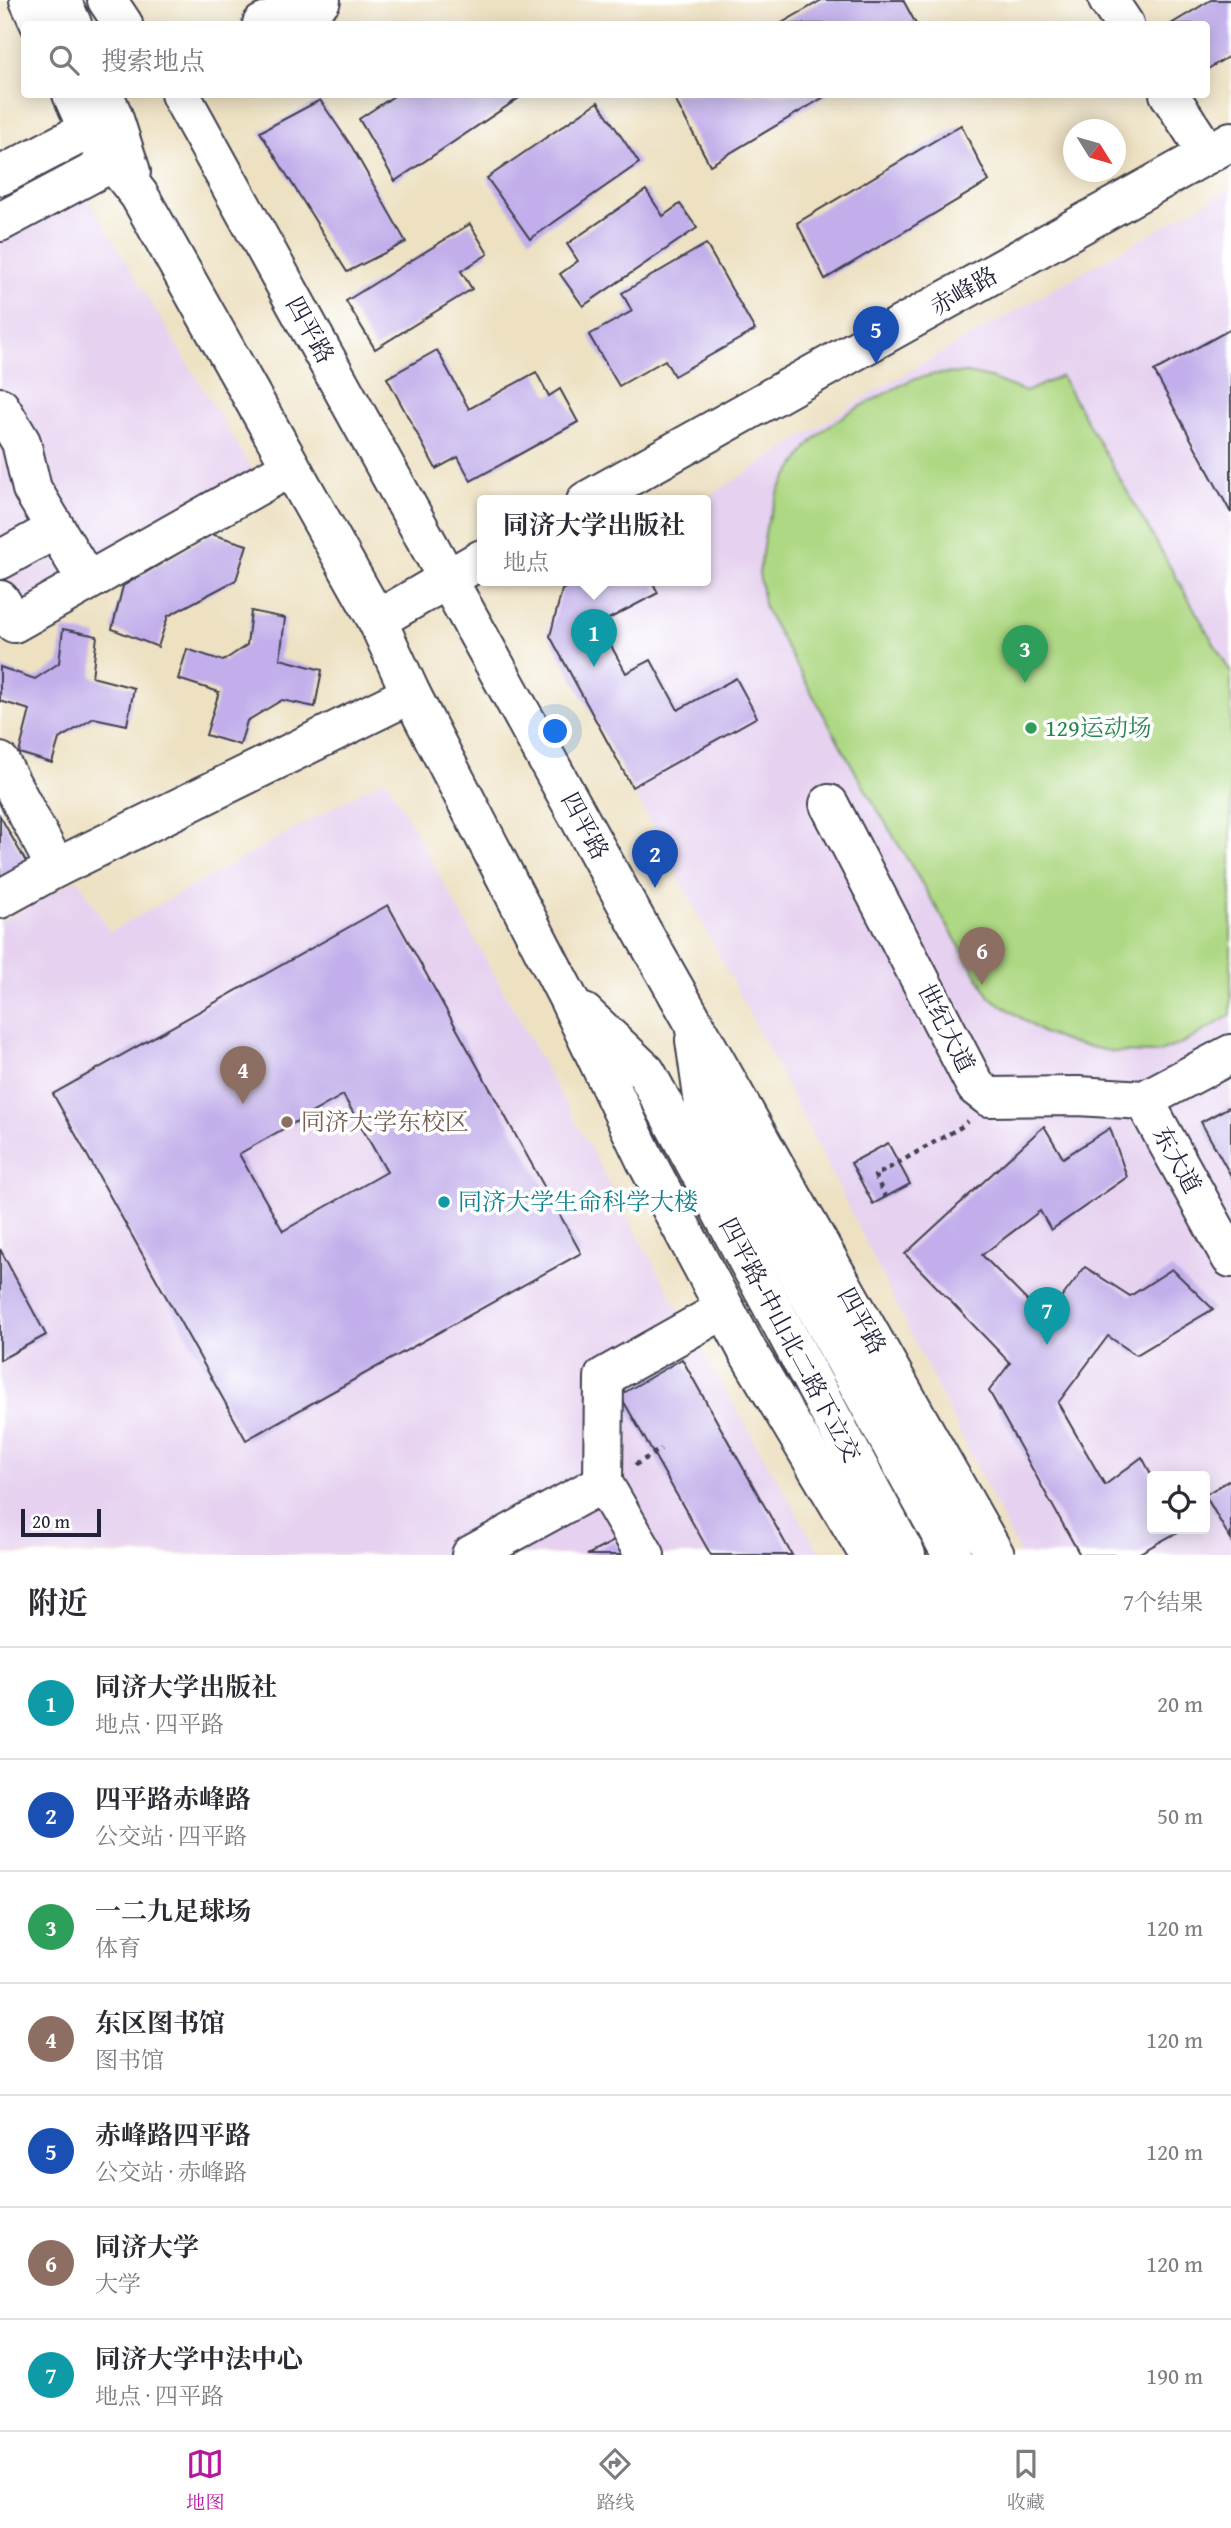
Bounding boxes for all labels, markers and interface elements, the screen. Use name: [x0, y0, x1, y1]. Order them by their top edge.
search box: [21, 21, 1210, 98]
icon: search: [45, 41, 83, 79]
text: 搜索地点: [101, 41, 205, 80]
north arrow: [1063, 119, 1126, 182]
street label: 赤峰路: [924, 257, 1004, 324]
street label: 四平路: [278, 290, 343, 370]
pin: 5: [853, 306, 899, 364]
popup: [477, 495, 711, 586]
text: 同济大学出版社: [503, 505, 685, 544]
text: 地点: [503, 545, 549, 578]
pin: 1: [571, 609, 617, 667]
pin: 3: [1002, 625, 1048, 683]
place label: 129运动场: [1045, 710, 1152, 745]
your location: [538, 714, 572, 748]
marker: 129运动场: [1023, 720, 1039, 736]
street label: 四平路: [553, 786, 618, 866]
pin: 2: [632, 830, 678, 888]
pin: 6: [959, 927, 1005, 985]
street label: 世纪大道: [909, 977, 984, 1078]
pin: 4: [220, 1046, 266, 1104]
place label: 同济大学东校区: [301, 1104, 469, 1139]
marker: 同济大学东校区: [279, 1114, 295, 1130]
street label: 东大道: [1145, 1120, 1210, 1200]
place label: 同济大学生命科学大楼: [458, 1184, 698, 1219]
marker: 同济大学生命科学大楼: [436, 1194, 452, 1210]
street label: 四平路-中山北二路下立交: [711, 1211, 870, 1468]
street label: 四平路: [830, 1281, 895, 1361]
pin: 7: [1024, 1287, 1070, 1345]
map controls: [1147, 1471, 1210, 1534]
button: locate: [1147, 1471, 1210, 1534]
scale bar: [21, 1506, 102, 1538]
text: 20 m: [32, 1507, 70, 1535]
text: 附近: [28, 1580, 88, 1624]
text: 7个结果: [1123, 1585, 1203, 1618]
text: 同济大学出版社: [95, 1667, 277, 1706]
text: 1: [45, 1687, 57, 1720]
text: 20 m: [1157, 1687, 1203, 1720]
text: 地点 · 四平路: [95, 1707, 224, 1740]
text: 四平路赤峰路: [95, 1779, 251, 1818]
text: 2: [45, 1799, 57, 1832]
text: 50 m: [1157, 1799, 1203, 1832]
text: 公交站 · 四平路: [95, 1819, 247, 1852]
text: 一二九足球场: [95, 1891, 251, 1930]
text: 3: [45, 1911, 57, 1944]
text: 120 m: [1146, 1911, 1203, 1944]
text: 体育: [95, 1931, 141, 1964]
text: 东区图书馆: [95, 2003, 225, 2042]
text: 4: [45, 2023, 57, 2056]
text: 120 m: [1146, 2023, 1203, 2056]
text: 图书馆: [95, 2043, 164, 2076]
text: 赤峰路四平路: [95, 2115, 251, 2154]
text: 5: [45, 2135, 57, 2168]
text: 120 m: [1146, 2135, 1203, 2168]
text: 公交站 · 赤峰路: [95, 2155, 247, 2188]
text: 同济大学: [95, 2227, 199, 2266]
text: 6: [45, 2247, 57, 2280]
text: 120 m: [1146, 2247, 1203, 2280]
text: 大学: [95, 2267, 141, 2300]
text: 同济大学中法中心: [95, 2339, 303, 2378]
text: 7: [45, 2359, 57, 2392]
text: 190 m: [1146, 2359, 1203, 2392]
text: 地点 · 四平路: [95, 2379, 224, 2412]
tab: 地图: [186, 2445, 224, 2516]
tab: 路线: [596, 2445, 635, 2516]
tab: 收藏: [1007, 2445, 1045, 2516]

